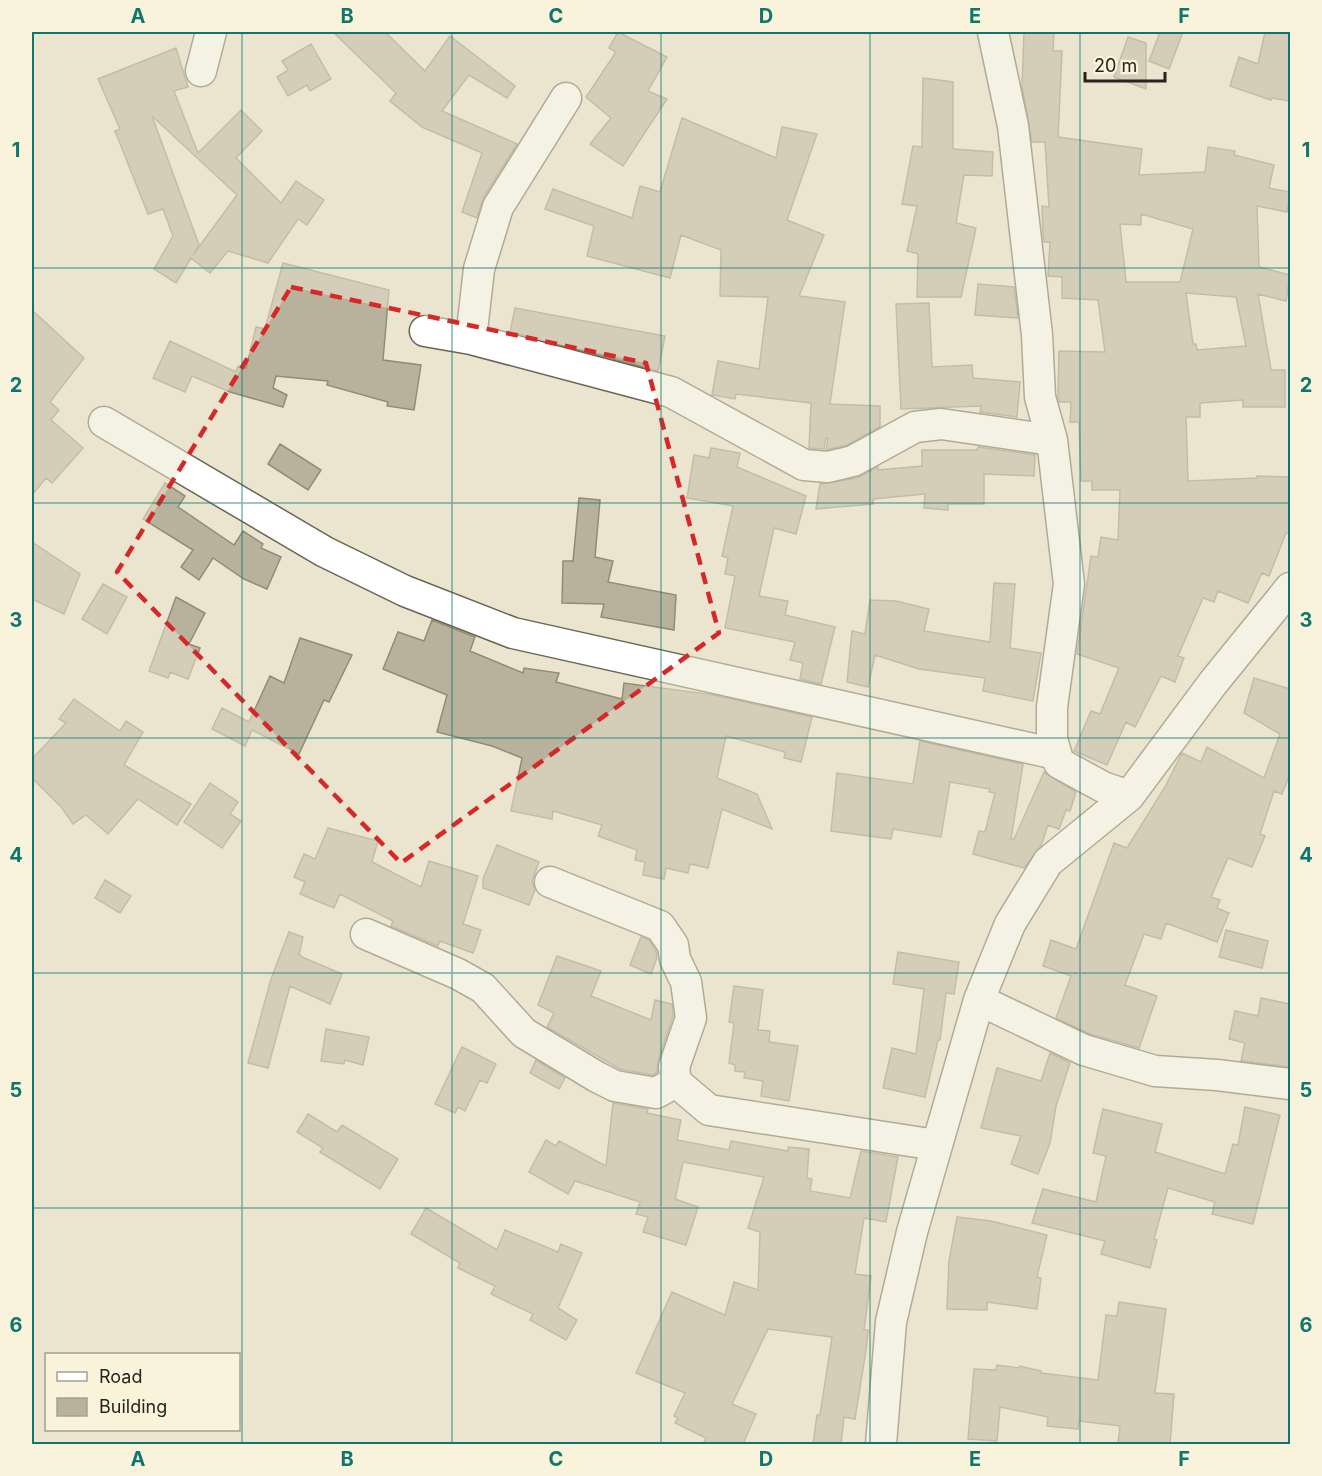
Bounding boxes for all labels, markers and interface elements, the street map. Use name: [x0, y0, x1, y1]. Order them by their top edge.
text: A: [131, 4, 146, 28]
text: B: [340, 4, 354, 28]
text: C: [549, 4, 563, 28]
text: D: [759, 4, 773, 28]
text: E: [969, 4, 981, 28]
text: F: [1178, 4, 1190, 28]
scale bar: [1085, 45, 1164, 83]
text: 20 m: [1094, 55, 1137, 76]
text: 1: [12, 138, 20, 162]
text: 1: [1302, 138, 1310, 162]
text: 2: [10, 373, 22, 397]
text: 2: [1300, 373, 1312, 397]
text: 3: [10, 608, 22, 632]
text: 3: [1300, 608, 1312, 632]
text: 4: [9, 843, 23, 867]
text: 4: [1299, 843, 1313, 867]
text: 5: [10, 1078, 22, 1102]
text: 5: [1300, 1078, 1312, 1102]
text: 6: [10, 1313, 23, 1337]
text: 6: [1300, 1313, 1313, 1337]
legend: [45, 1353, 240, 1431]
text: Road: [99, 1366, 142, 1387]
text: Building: [99, 1396, 167, 1417]
text: A: [131, 1447, 146, 1471]
text: B: [340, 1447, 354, 1471]
text: C: [549, 1447, 563, 1471]
text: D: [759, 1447, 773, 1471]
text: E: [969, 1447, 981, 1471]
text: F: [1178, 1447, 1190, 1471]

